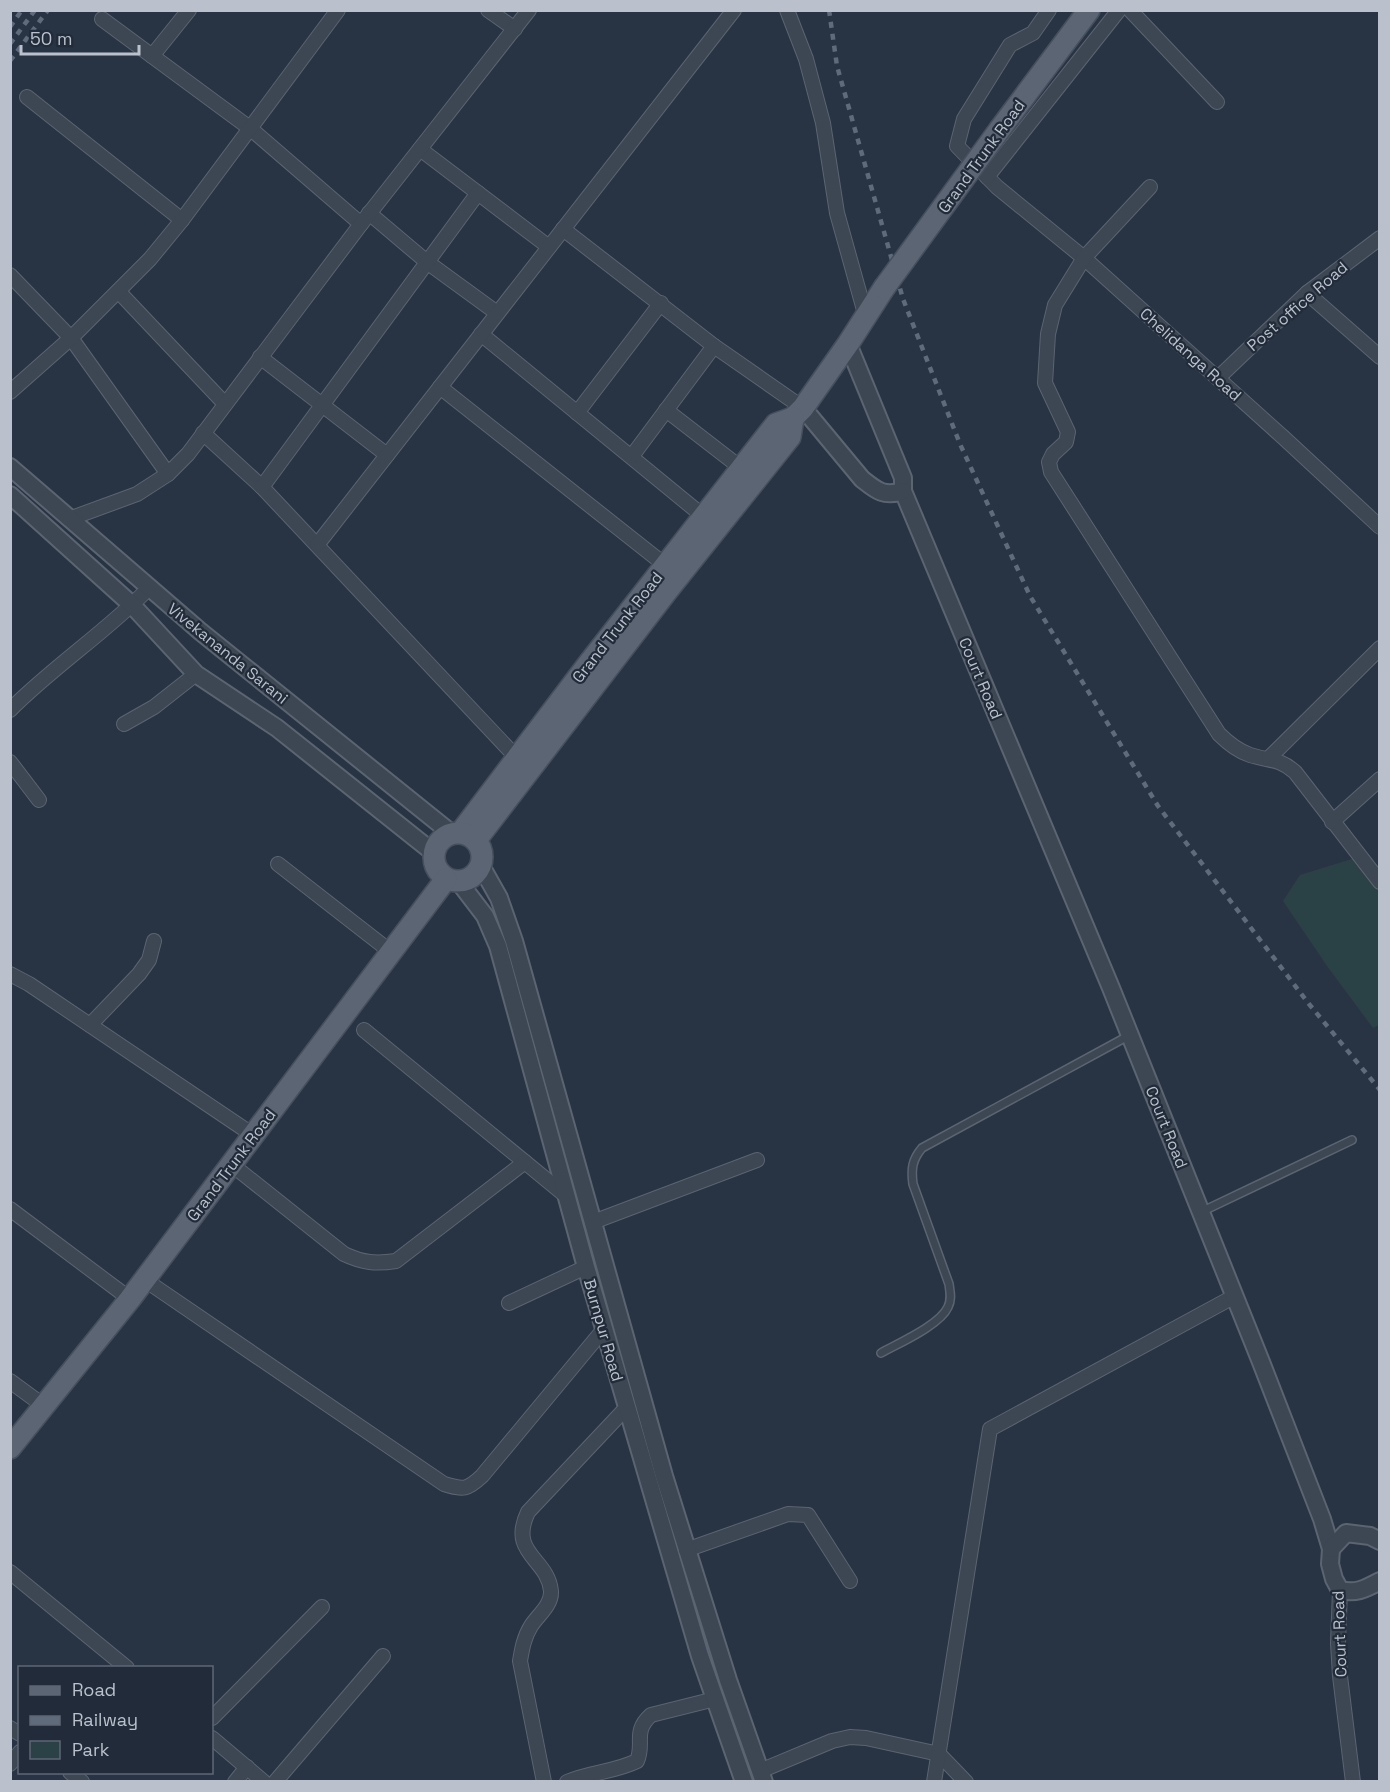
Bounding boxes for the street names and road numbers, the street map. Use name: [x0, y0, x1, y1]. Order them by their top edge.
street label: Grand Trunk Road: [933, 95, 1030, 217]
street label: Post office Road: [1243, 257, 1352, 356]
street label: Chelidanga Road: [1135, 303, 1246, 406]
street label: Grand Trunk Road: [568, 568, 667, 687]
street label: Vivekananda Sarani: [163, 598, 292, 709]
street label: Court Road: [954, 634, 1007, 722]
street label: Court Road: [1141, 1083, 1193, 1171]
street label: Grand Trunk Road: [182, 1105, 280, 1226]
street label: Burnpur Road: [579, 1276, 628, 1384]
street label: Court Road: [1327, 1590, 1352, 1678]

